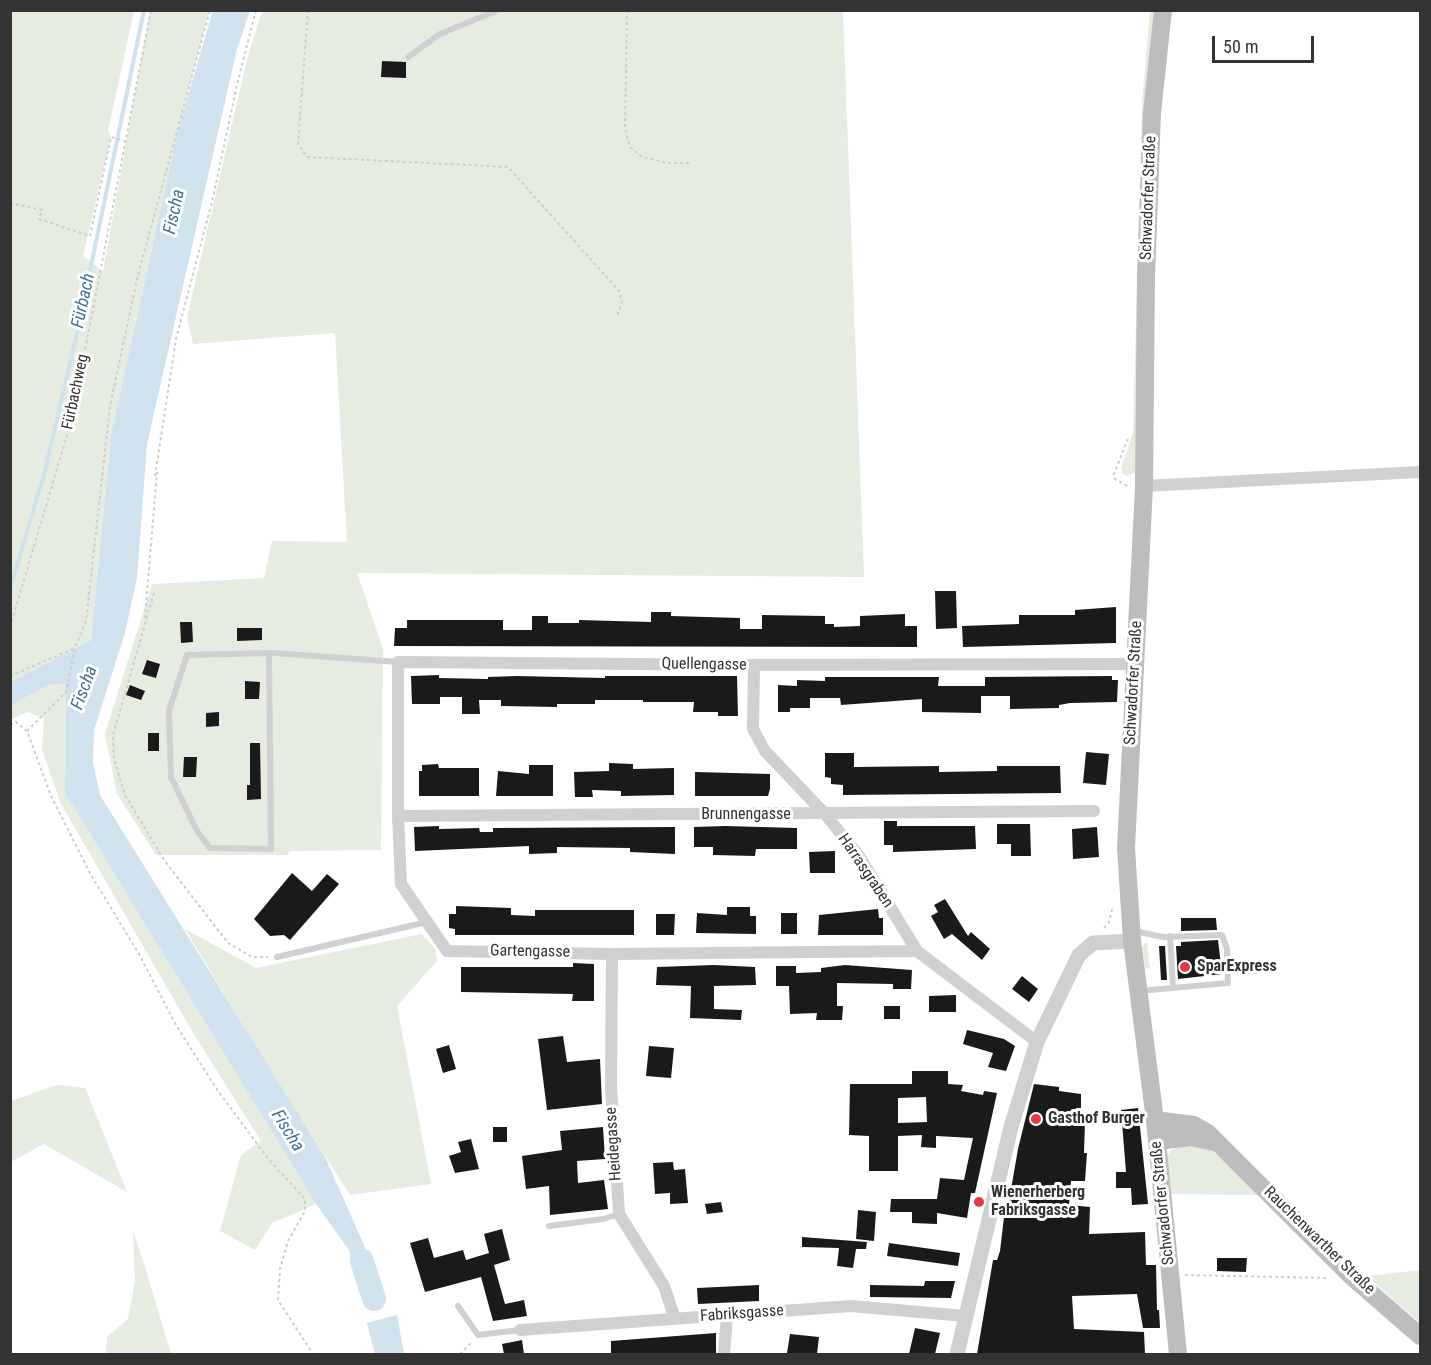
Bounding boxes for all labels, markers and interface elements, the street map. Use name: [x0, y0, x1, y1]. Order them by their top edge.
scale bar: [1215, 24, 1317, 62]
text: 50 m: [1223, 36, 1258, 57]
street label: Schwadorfer Straße: [1137, 135, 1161, 261]
water label: Fischa: [160, 188, 190, 236]
water label: Fürbach: [68, 272, 100, 330]
street label: Fürbachweg: [59, 353, 93, 431]
street label: Schwadorfer Straße: [1121, 620, 1147, 746]
street label: Quellengasse: [661, 655, 747, 675]
water label: Fischa: [67, 663, 103, 713]
street label: Brunnengasse: [701, 805, 791, 825]
street label: Harrasgraben: [833, 830, 897, 912]
street label: Gartengasse: [490, 942, 570, 962]
place label: SparExpress: [1197, 957, 1277, 977]
marker: SparExpress: [1178, 960, 1192, 974]
water label: Fischa: [266, 1106, 308, 1156]
street label: Heidegasse: [602, 1106, 626, 1182]
place label: Gasthof Burger: [1048, 1109, 1145, 1129]
marker: Gasthof Burger: [1029, 1112, 1043, 1126]
street label: Schwadorfer Straße: [1147, 1140, 1179, 1266]
place label: Wienerherberg Fabriksgasse: [991, 1183, 1085, 1221]
street label: Rauchenwarther Straße: [1259, 1183, 1379, 1299]
marker: Wienerherberg Fabriksgasse: [972, 1195, 986, 1209]
street label: Fabriksgasse: [700, 1302, 784, 1326]

